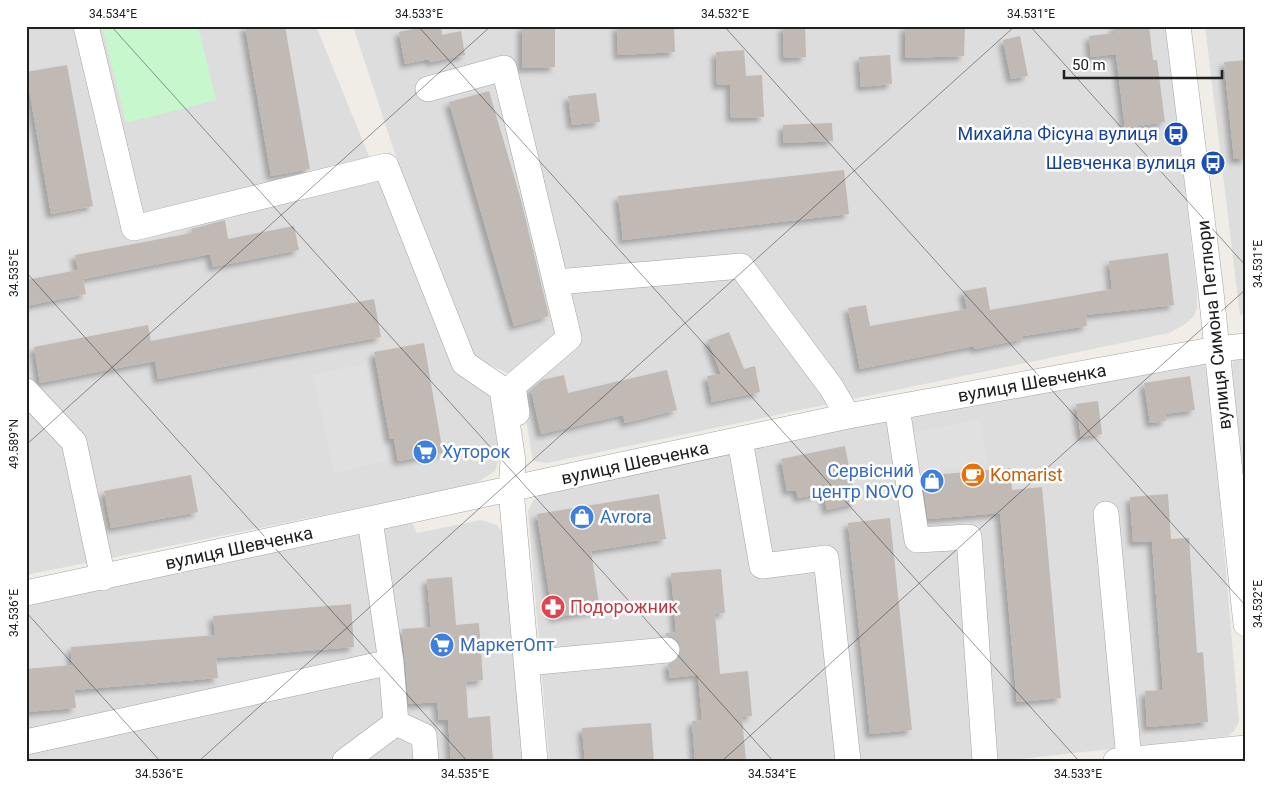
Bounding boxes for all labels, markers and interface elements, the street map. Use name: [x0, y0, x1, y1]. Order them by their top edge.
text: 34.534°E: [89, 7, 137, 21]
text: 34.533°E: [395, 7, 443, 21]
text: 34.532°E: [701, 7, 749, 21]
text: 34.531°E: [1007, 7, 1055, 21]
scale bar: [1064, 48, 1222, 80]
text: 50 m: [1072, 56, 1106, 74]
bus stop icon: Михайла Фісуна вулиця: [1163, 121, 1189, 147]
place label: Михайла Фісуна вулиця: [957, 123, 1158, 144]
bus stop icon: Шевченка вулиця: [1200, 150, 1226, 176]
place label: Шевченка вулиця: [1046, 152, 1196, 173]
street label: вулиця Симона Петлюри: [1192, 219, 1235, 431]
text: 34.531°E: [1251, 240, 1265, 288]
text: 34.535°E: [7, 249, 21, 297]
street label: вулиця Шевченка: [956, 359, 1108, 406]
text: 49.589°N: [7, 419, 21, 469]
street label: вулиця Шевченка: [559, 437, 711, 488]
supermarket icon: Хуторок: [412, 439, 438, 465]
place label: Хуторок: [442, 441, 510, 462]
place label: Сервісний центр NOVO: [811, 460, 914, 502]
cafe icon: Komarist: [960, 462, 986, 488]
place label: Komarist: [990, 464, 1063, 485]
shop icon: Сервісний центр NOVO: [919, 468, 945, 494]
shop icon: Avrora: [569, 504, 595, 530]
place label: Avrora: [600, 506, 652, 527]
street label: вулиця Шевченка: [163, 522, 315, 573]
text: 34.532°E: [1251, 580, 1265, 628]
text: 34.536°E: [7, 589, 21, 637]
pharmacy icon: Подорожник: [540, 594, 566, 620]
place label: Подорожник: [570, 596, 678, 617]
supermarket icon: МаркетОпт: [429, 632, 455, 658]
place label: МаркетОпт: [460, 634, 555, 655]
text: 34.536°E: [135, 767, 183, 781]
text: 34.535°E: [441, 767, 489, 781]
text: 34.534°E: [748, 767, 796, 781]
text: 34.533°E: [1054, 767, 1102, 781]

